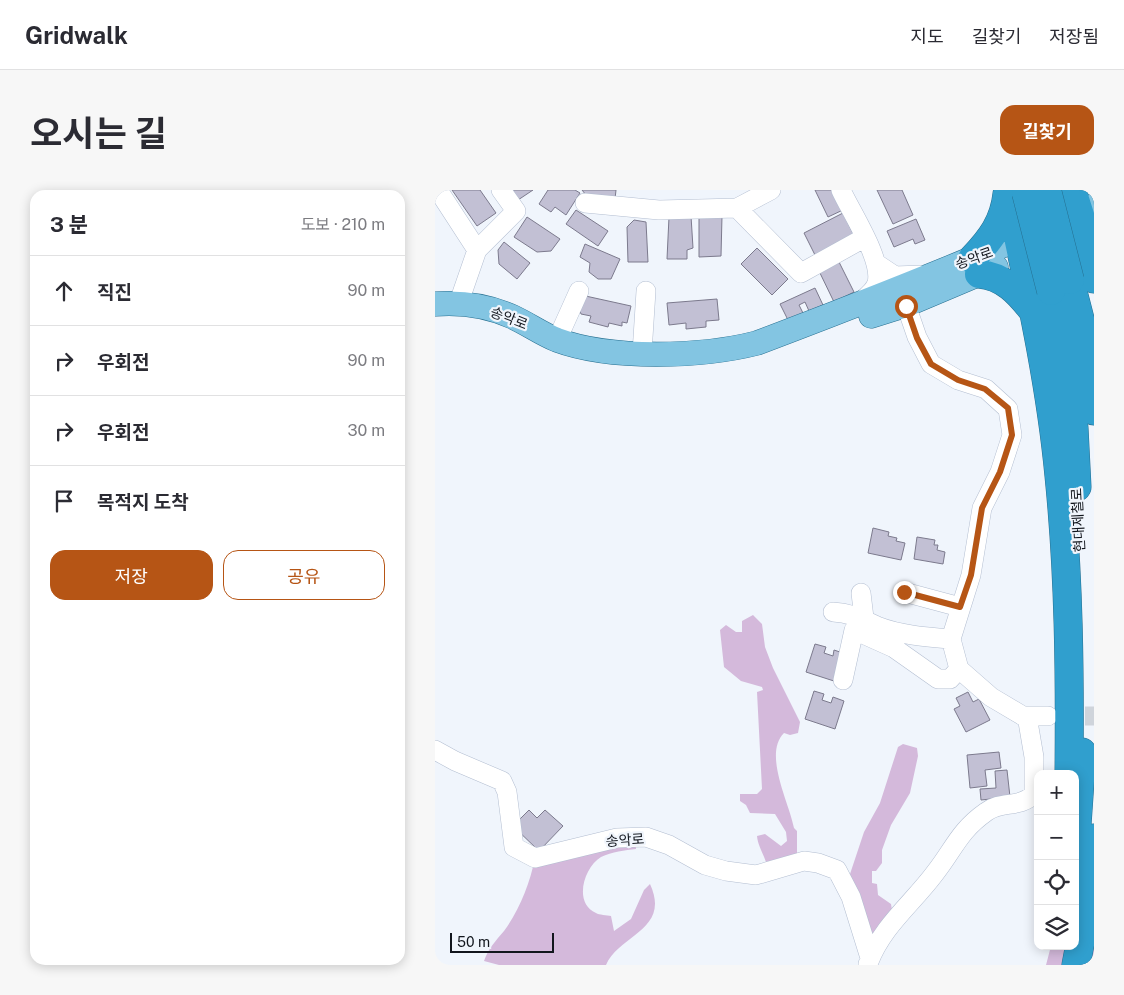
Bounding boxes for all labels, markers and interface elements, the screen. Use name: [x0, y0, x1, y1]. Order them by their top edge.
text: Gridwalk: [25, 21, 128, 49]
text: 지도: [911, 26, 944, 47]
text: 길찾기: [972, 26, 1021, 47]
text: 저장됨: [1049, 26, 1099, 47]
button: 길찾기: [1000, 105, 1094, 155]
text: 오시는 길: [30, 113, 167, 154]
text: 3 분: [50, 212, 88, 237]
text: 도보 · 210 m: [301, 215, 385, 234]
street label: 송악로: [953, 244, 995, 272]
icon: ahead: [50, 277, 78, 305]
text: 직진: [97, 281, 132, 303]
text: 90 m: [348, 281, 385, 300]
route start: [895, 295, 918, 318]
street label: 송악로: [488, 304, 530, 332]
icon: right: [50, 347, 78, 375]
text: 우회전: [97, 351, 149, 373]
text: 90 m: [348, 351, 385, 370]
icon: right: [50, 417, 78, 445]
text: 우회전: [97, 421, 149, 443]
text: 30 m: [348, 421, 385, 440]
icon: arrive: [50, 487, 78, 515]
street label: 현대제철로: [1068, 487, 1088, 553]
text: 목적지 도착: [97, 491, 189, 513]
button: 저장: [50, 550, 213, 600]
button: 공유: [223, 550, 385, 600]
route end: [893, 581, 916, 604]
map controls: [1034, 770, 1079, 950]
button: +: [1034, 770, 1079, 815]
button: −: [1034, 815, 1079, 860]
street label: 송악로: [605, 831, 645, 849]
button: locate: [1034, 860, 1079, 905]
button: layers: [1034, 905, 1079, 950]
scale bar: [450, 930, 554, 953]
text: 50 m: [457, 934, 490, 950]

